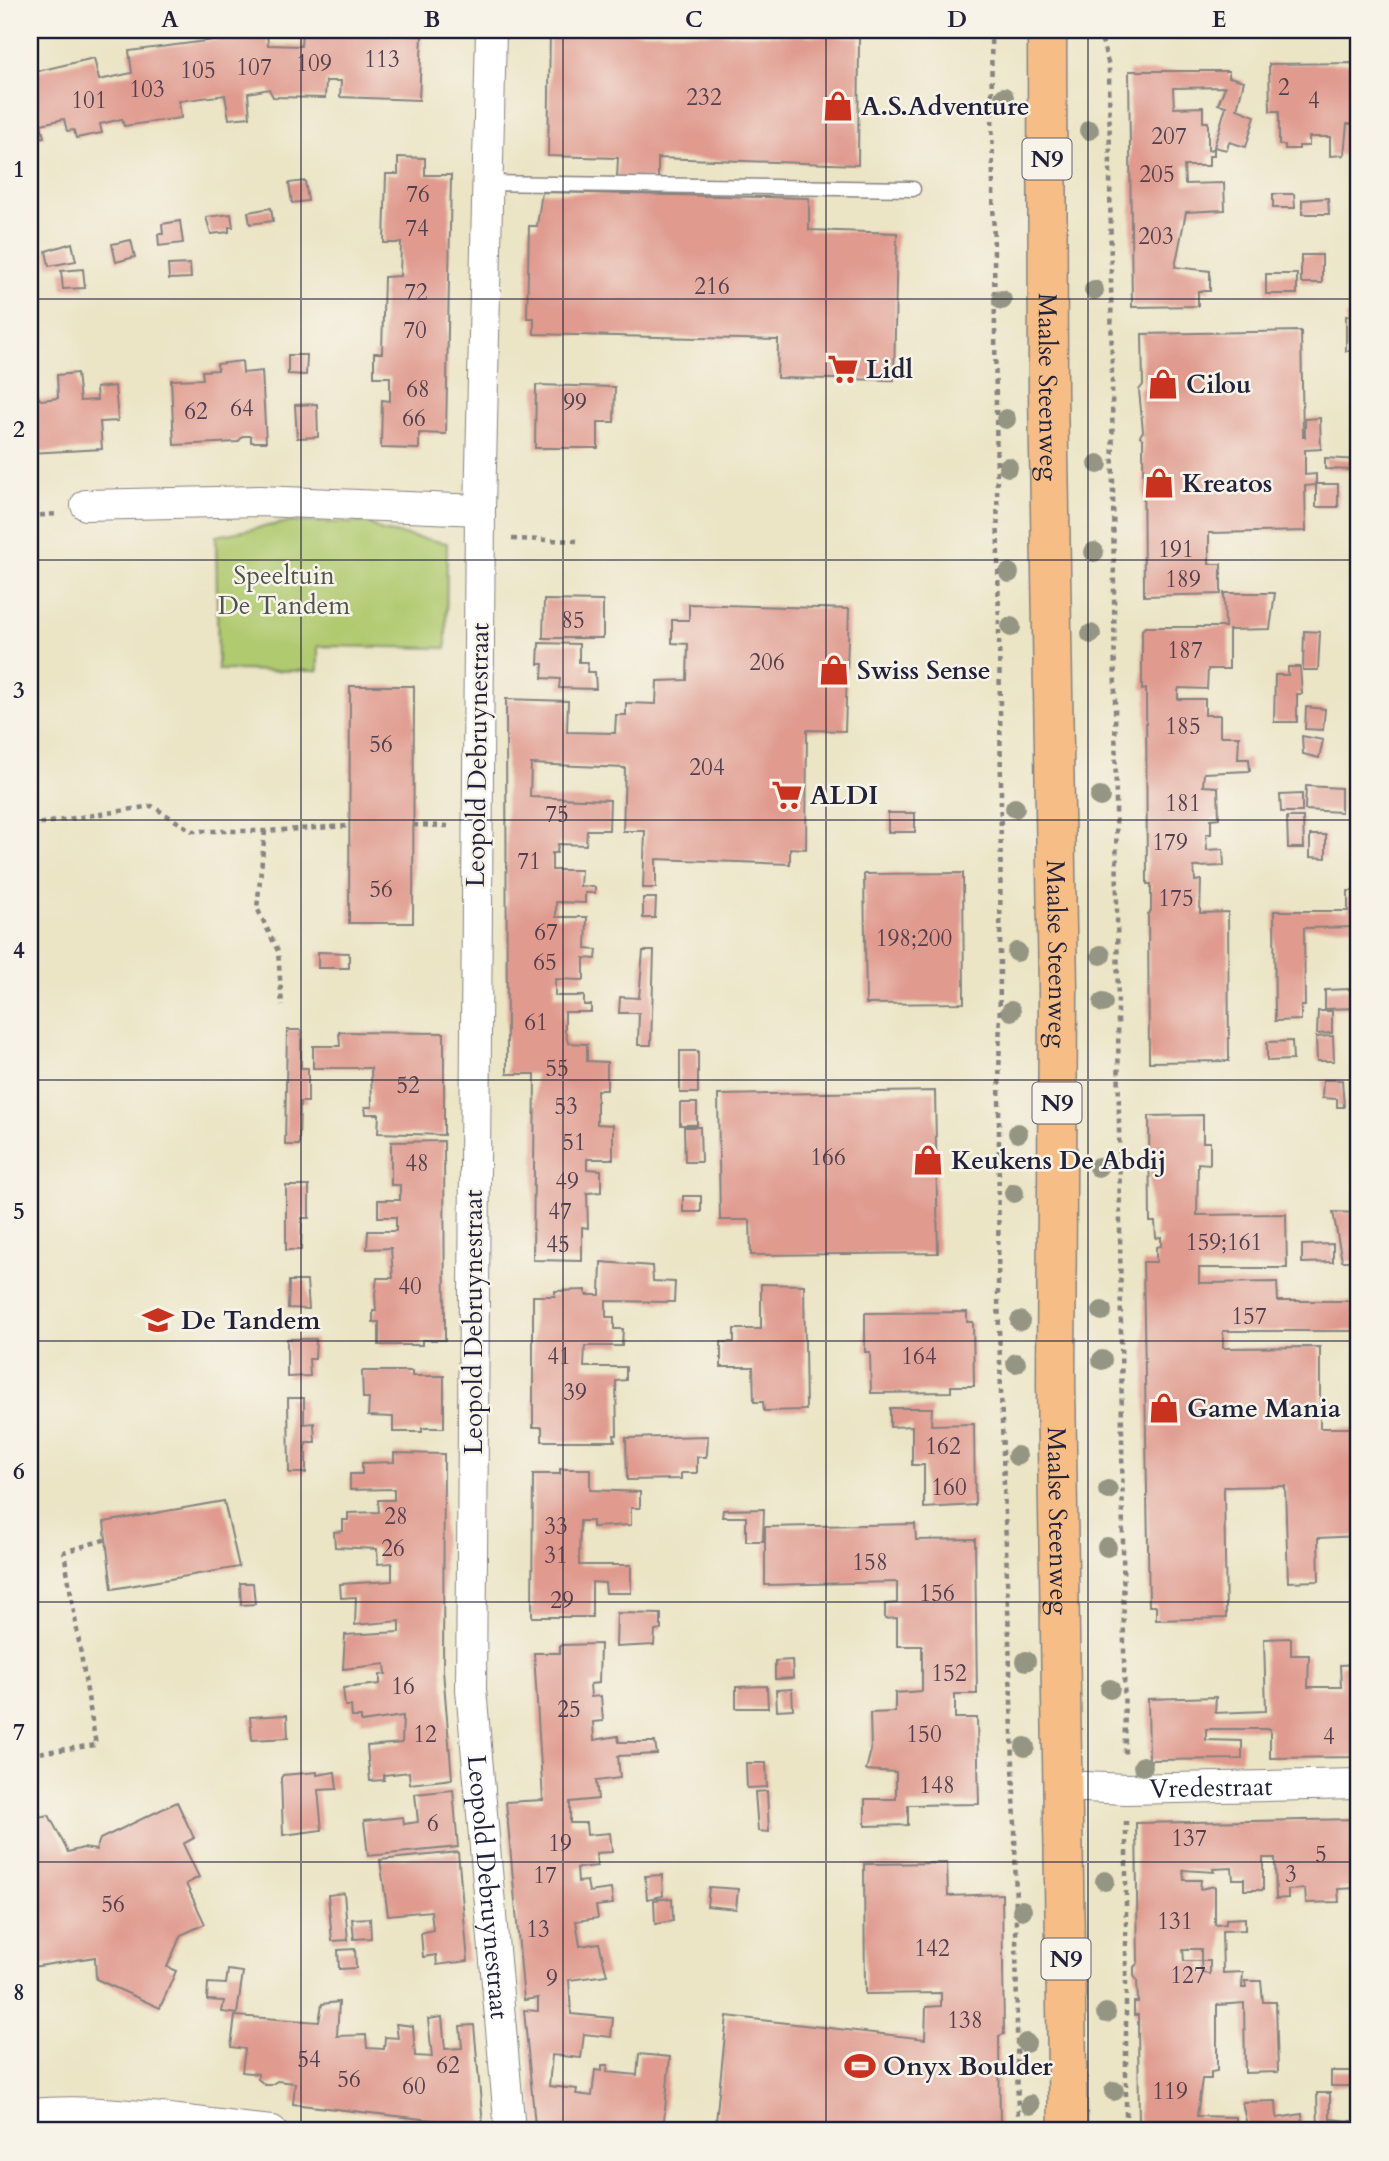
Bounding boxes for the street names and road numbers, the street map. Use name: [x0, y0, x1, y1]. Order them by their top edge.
road number: N9: [1023, 139, 1072, 180]
street label: Maalse Steenweg: [1030, 293, 1067, 482]
street label: Leopold Debruynestraat: [458, 622, 497, 888]
street label: Maalse Steenweg: [1038, 860, 1075, 1048]
road number: N9: [1032, 1083, 1082, 1124]
street label: Leopold Debruynestraat: [456, 1190, 491, 1454]
street label: Maalse Steenweg: [1039, 1427, 1077, 1616]
street label: Leopold Debruynestraat: [459, 1754, 517, 2021]
street label: Vredestraat: [1149, 1769, 1273, 1806]
road number: N9: [1042, 1938, 1090, 1980]

